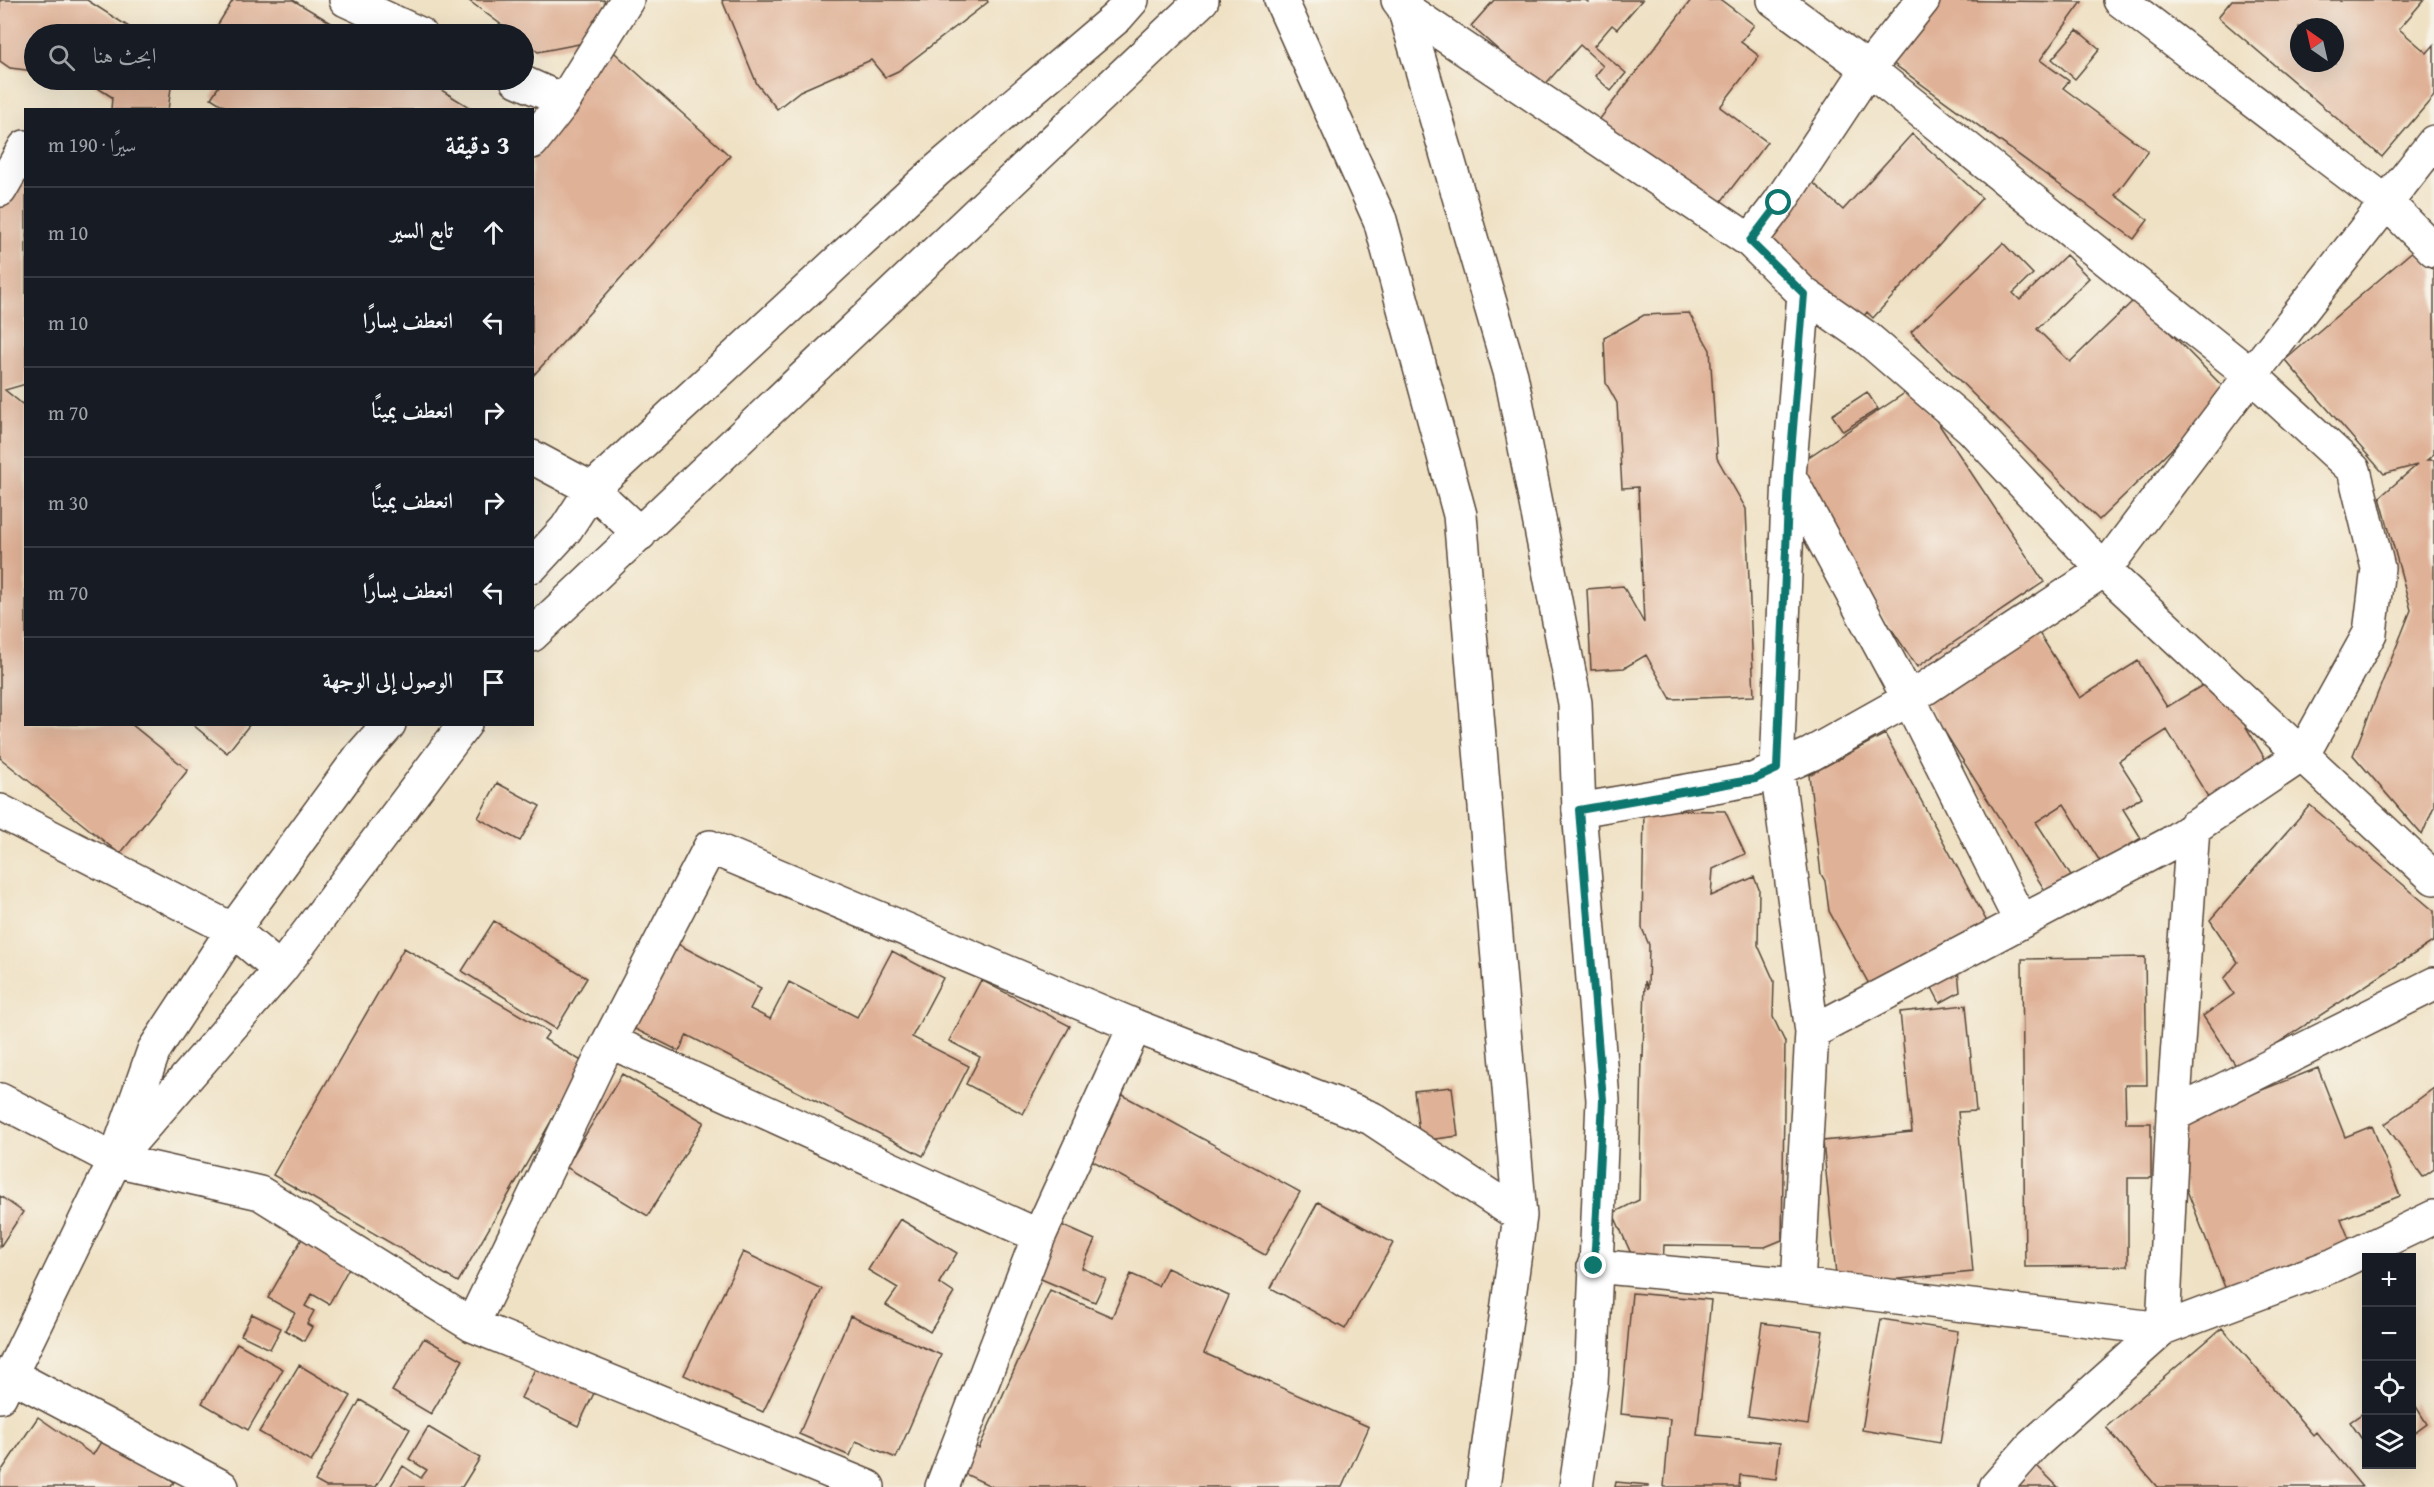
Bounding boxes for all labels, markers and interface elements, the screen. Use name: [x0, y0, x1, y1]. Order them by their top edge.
north arrow: [2290, 18, 2344, 72]
search box: [24, 24, 534, 90]
text: ابحث هنا: [93, 39, 157, 71]
icon: search: [45, 41, 78, 74]
text: 3 دقيقة: [445, 125, 510, 164]
text: سيرًا · 190 m: [48, 130, 136, 159]
route start: [1765, 189, 1791, 215]
text: تابع السير: [391, 214, 453, 246]
icon: ahead: [477, 216, 510, 249]
text: 10 m: [48, 218, 88, 247]
text: انعطف يسارًا: [363, 304, 453, 336]
icon: left: [477, 306, 510, 339]
text: 10 m: [48, 308, 88, 337]
text: انعطف يمينًا: [372, 394, 453, 426]
icon: right: [477, 396, 510, 429]
text: 70 m: [48, 398, 88, 427]
text: انعطف يمينًا: [372, 484, 453, 516]
icon: right: [477, 486, 510, 519]
text: 30 m: [48, 488, 88, 517]
text: انعطف يسارًا: [363, 574, 453, 606]
icon: left: [477, 576, 510, 609]
text: 70 m: [48, 578, 88, 607]
text: الوصول إلى الوجهة: [323, 664, 453, 696]
icon: arrive: [477, 666, 510, 699]
route end: [1580, 1252, 1606, 1278]
map controls: [2362, 1253, 2416, 1469]
button: +: [2362, 1253, 2416, 1307]
button: −: [2362, 1307, 2416, 1361]
button: locate: [2362, 1361, 2416, 1415]
button: layers: [2362, 1415, 2416, 1469]

